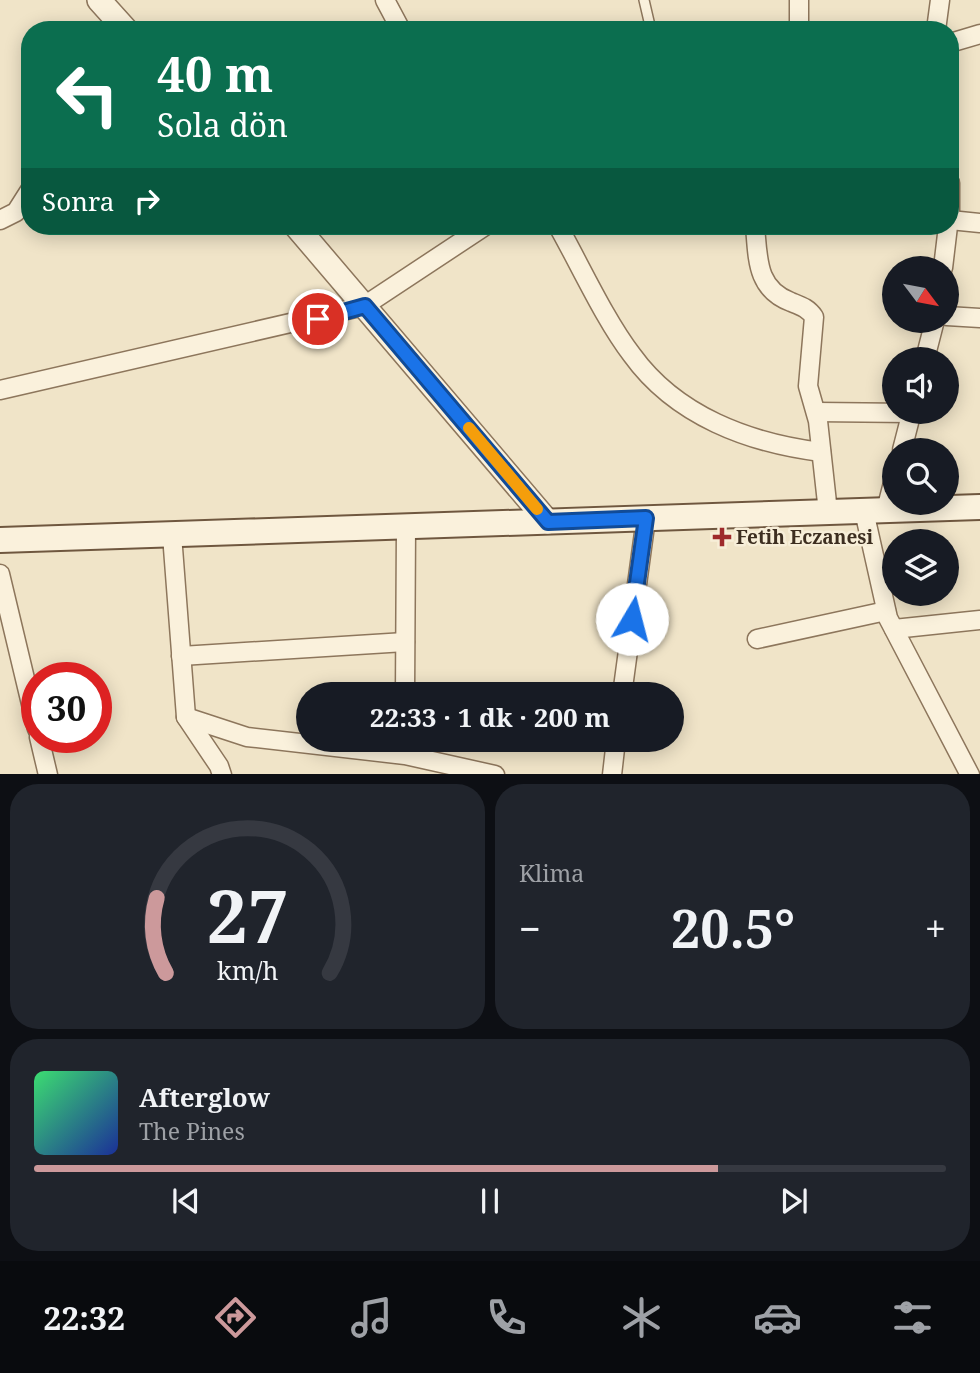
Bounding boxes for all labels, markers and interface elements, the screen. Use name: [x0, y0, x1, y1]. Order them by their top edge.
text: 40 m: [157, 40, 273, 106]
icon: left: [42, 49, 133, 140]
text: Sola dön: [157, 103, 288, 146]
icon: right: [128, 182, 166, 220]
text: Sonra: [42, 183, 114, 219]
north arrow: [882, 256, 959, 332]
map controls: [882, 256, 959, 606]
pin: [288, 289, 348, 349]
icon: arrive: [299, 300, 337, 338]
button: sound: [882, 347, 959, 424]
button: search: [882, 438, 959, 515]
place label: Fetih Eczanesi: [736, 524, 873, 550]
marker: Fetih Eczanesi: [714, 529, 730, 545]
button: layers: [882, 529, 959, 606]
position arrow: [595, 582, 669, 656]
speed limit sign: 30: [21, 662, 112, 753]
text: 22:33 · 1 dk · 200 m: [370, 699, 610, 735]
text: Klima: [519, 857, 584, 889]
text: 27: [206, 865, 289, 964]
text: 20.5°: [671, 892, 795, 963]
text: −: [519, 902, 541, 954]
text: +: [925, 902, 946, 954]
text: km/h: [217, 952, 278, 986]
text: Afterglow: [139, 1079, 270, 1115]
text: The Pines: [139, 1115, 245, 1147]
icon: previous: [167, 1182, 205, 1220]
icon: pause: [471, 1182, 509, 1220]
icon: next: [775, 1182, 813, 1220]
icon: directions: [211, 1293, 260, 1342]
icon: music: [347, 1293, 396, 1342]
icon: phone: [482, 1293, 531, 1342]
icon: climate: [617, 1293, 666, 1342]
icon: car: [753, 1293, 802, 1342]
icon: filters: [888, 1293, 937, 1342]
text: 22:32: [43, 1296, 125, 1339]

